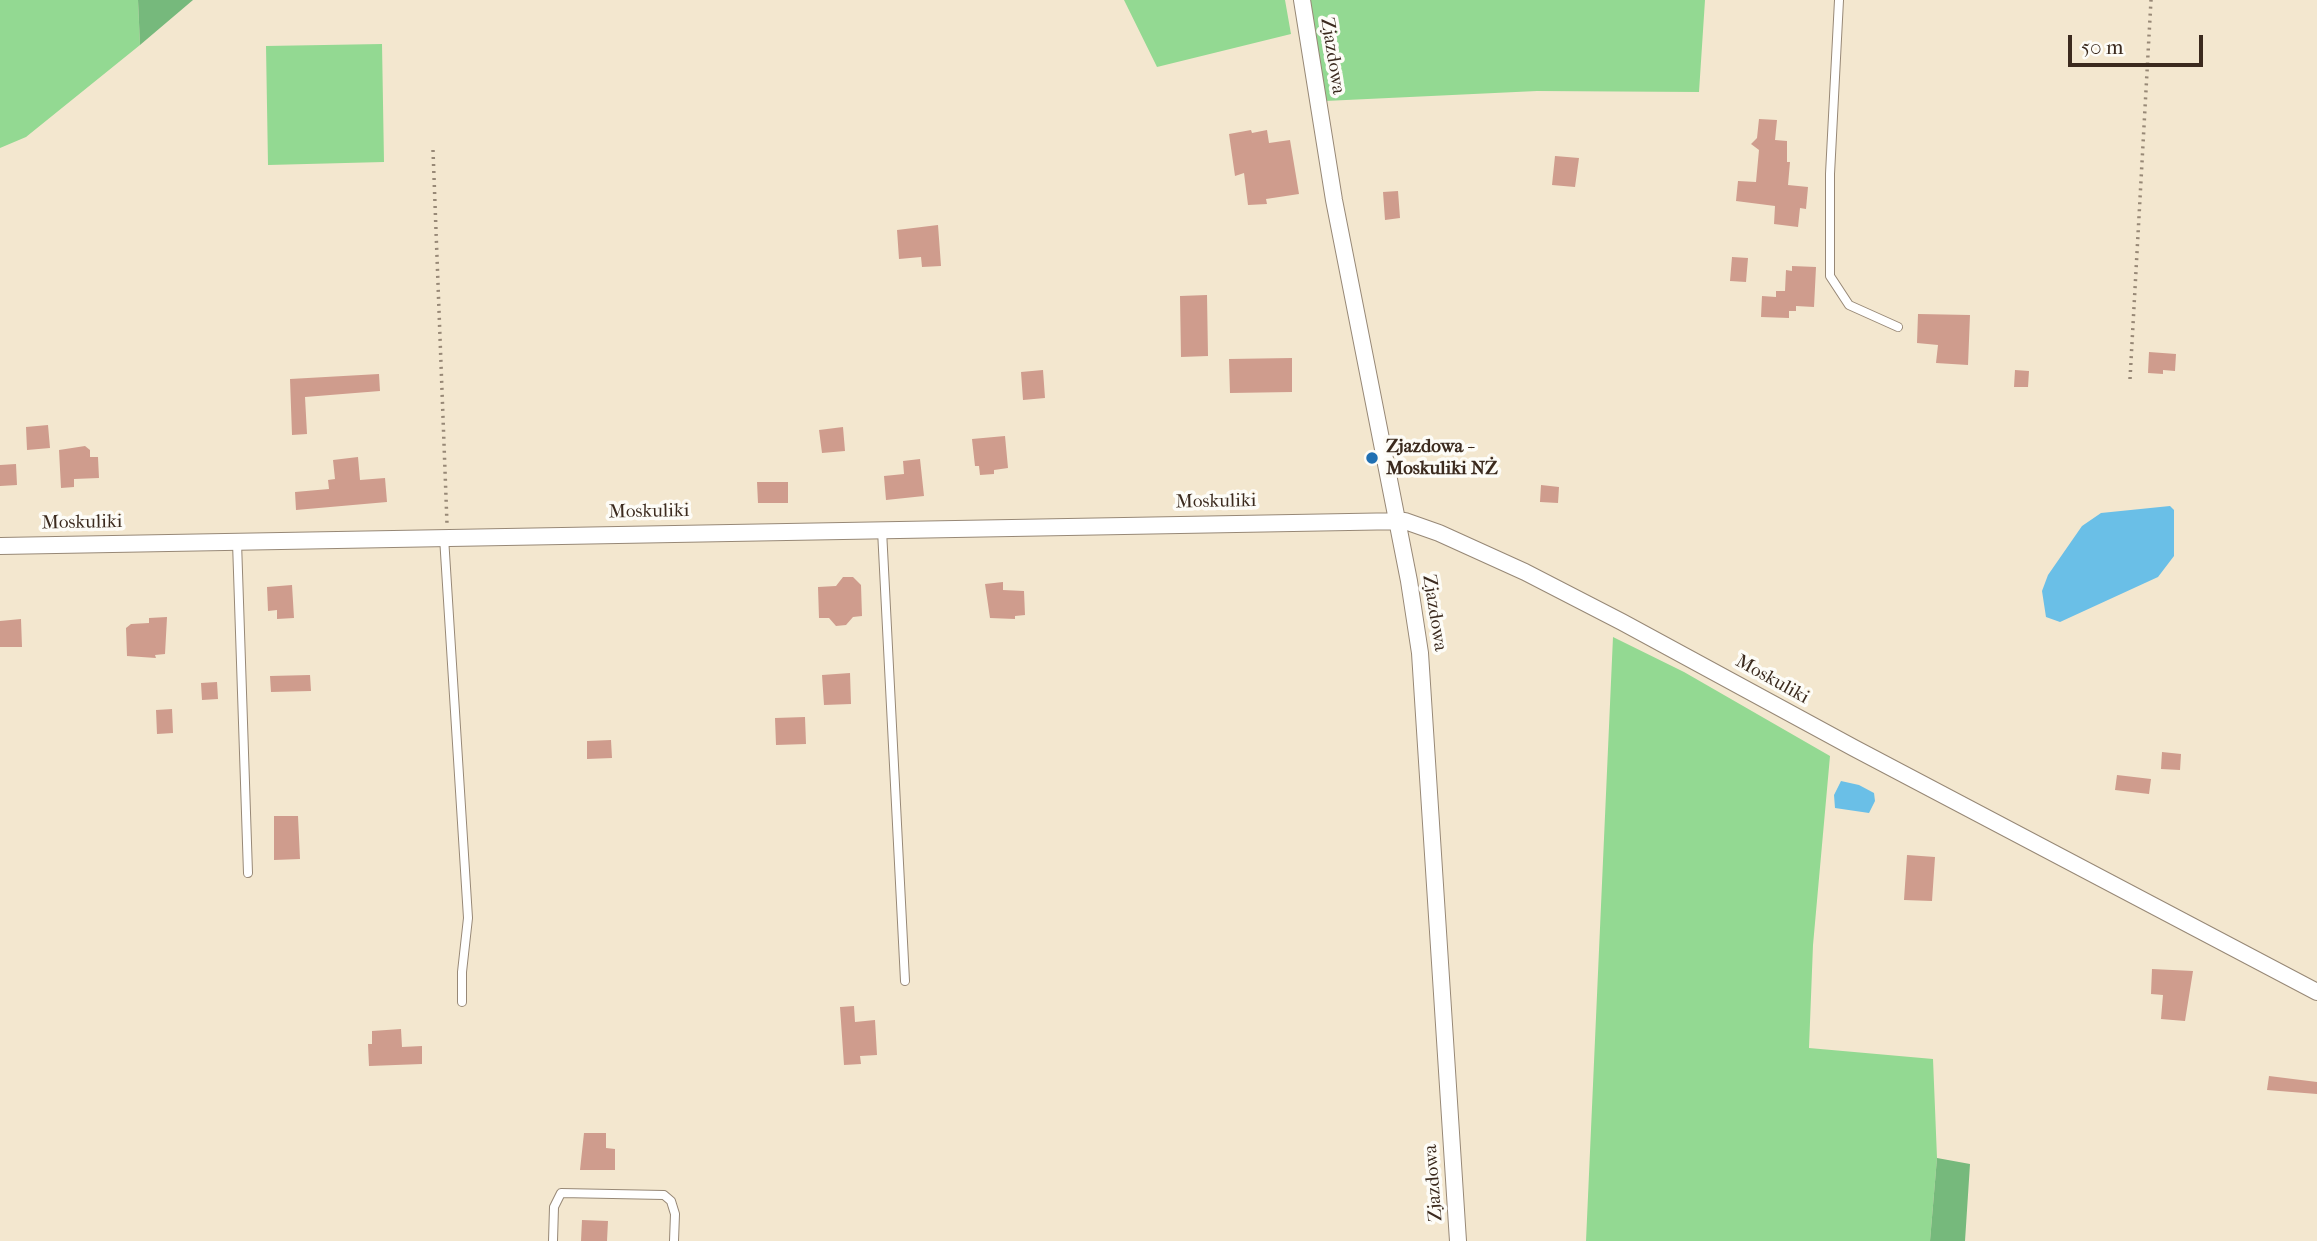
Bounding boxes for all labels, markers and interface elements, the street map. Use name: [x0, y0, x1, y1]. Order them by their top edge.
street label: Zjazdowa: [1315, 16, 1349, 96]
scale bar: [2072, 21, 2207, 65]
text: 50 m: [2081, 35, 2124, 59]
place label: Zjazdowa - Moskuliki NŻ: [1386, 436, 1498, 480]
marker: Zjazdowa - Moskuliki NŻ: [1364, 450, 1380, 466]
street label: Moskuliki: [1176, 490, 1256, 514]
street label: Moskuliki: [609, 500, 689, 524]
street label: Moskuliki: [42, 511, 122, 535]
street label: Zjazdowa: [1417, 573, 1451, 653]
street label: Moskuliki: [1731, 650, 1813, 710]
street label: Zjazdowa: [1420, 1144, 1448, 1222]

